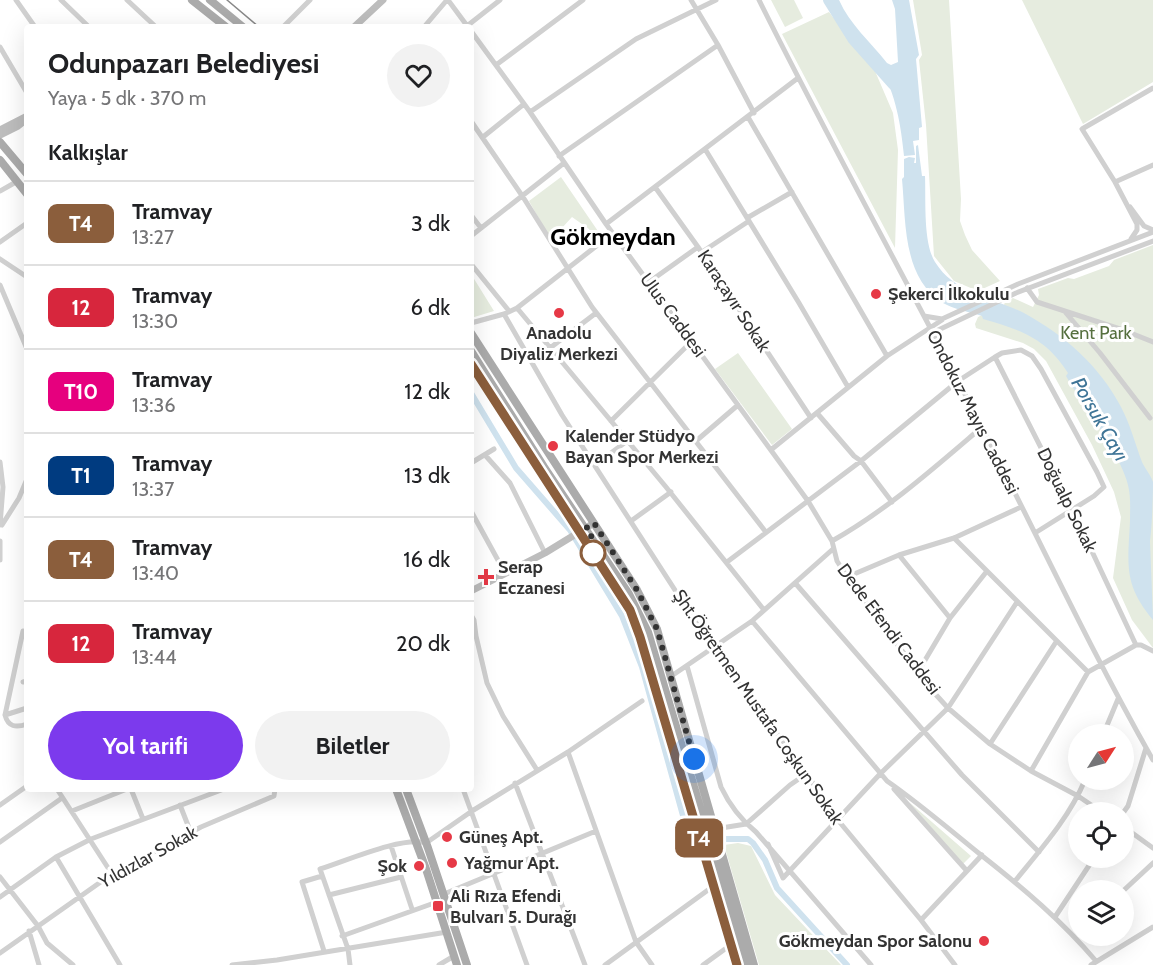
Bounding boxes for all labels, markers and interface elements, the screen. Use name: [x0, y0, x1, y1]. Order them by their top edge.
button: heart: [387, 44, 450, 107]
text: Odunpazarı Belediyesi: [48, 46, 319, 80]
text: Yaya · 5 dk · 370 m: [48, 86, 206, 110]
text: Kalkışlar: [48, 139, 128, 166]
text: Tramvay: [132, 198, 212, 225]
text: 3 dk: [411, 210, 450, 237]
text: T4: [69, 211, 93, 236]
district label: Gökmeydan: [550, 222, 676, 251]
text: 13:27: [132, 225, 174, 249]
street label: Karaçayır Sokak: [693, 246, 776, 357]
street label: Ulus Caddesi: [635, 269, 711, 361]
text: Tramvay: [132, 282, 212, 309]
place label: Şekerci İlkokulu: [888, 283, 1009, 305]
marker: Şekerci İlkokulu: [869, 287, 883, 301]
text: 6 dk: [410, 294, 450, 321]
text: 12: [72, 295, 90, 320]
marker: Anadolu Diyaliz Merkezi: [552, 306, 566, 320]
text: 13:30: [132, 309, 178, 333]
place label: Anadolu Diyaliz Merkezi: [500, 322, 618, 365]
park label: Kent Park: [1060, 322, 1133, 344]
street label: Ondokuz Mayıs Caddesi: [922, 326, 1024, 498]
text: Tramvay: [132, 366, 212, 393]
water label: Porsuk Çayı: [1066, 373, 1134, 465]
text: 12 dk: [404, 378, 450, 405]
text: T10: [64, 379, 98, 404]
text: 13:36: [132, 393, 176, 417]
place label: Kalender Stüdyo Bayan Spor Merkezi: [565, 425, 719, 468]
marker: Kalender Stüdyo Bayan Spor Merkezi: [546, 439, 560, 453]
street label: Doğualp Sokak: [1032, 444, 1102, 557]
text: Tramvay: [132, 450, 212, 477]
text: 13 dk: [404, 462, 450, 489]
text: T1: [71, 463, 91, 488]
text: 13:37: [132, 477, 174, 501]
text: Tramvay: [132, 534, 212, 561]
unlabelled marker: [580, 540, 606, 566]
text: 16 dk: [403, 546, 450, 573]
text: T4: [69, 547, 93, 572]
place label: Serap Eczanesi: [498, 556, 565, 599]
street label: Dede Efendi Caddesi: [833, 559, 945, 699]
text: 13:40: [132, 561, 179, 585]
marker: Serap Eczanesi: [479, 570, 493, 584]
street label: Şht.Öğretmen Mustafa Coşkun Sokak: [668, 585, 848, 829]
text: Tramvay: [132, 618, 212, 645]
text: 20 dk: [396, 630, 450, 657]
text: 12: [72, 631, 90, 656]
text: 13:44: [132, 645, 177, 669]
button: Yol tarifi: [48, 711, 243, 780]
button: Biletler: [255, 711, 450, 780]
north arrow: [1068, 724, 1134, 790]
map controls: [1068, 724, 1134, 946]
your location: [679, 744, 709, 774]
button: locate: [1068, 802, 1134, 868]
line badge: T4: [672, 818, 726, 858]
street label: Yıldızlar Sokak: [94, 821, 202, 893]
place label: Güneş Apt.: [459, 826, 543, 848]
text: T4: [687, 826, 711, 851]
marker: Güneş Apt.: [440, 830, 454, 844]
place label: Yağmur Apt.: [463, 852, 559, 874]
place label: Şok: [378, 855, 407, 877]
marker: Yağmur Apt.: [445, 856, 459, 870]
marker: Şok: [412, 859, 426, 873]
button: layers: [1068, 880, 1134, 946]
place label: Ali Rıza Efendi Bulvarı 5. Durağı: [450, 885, 577, 928]
marker: Ali Rıza Efendi Bulvarı 5. Durağı: [431, 899, 445, 913]
place label: Gökmeydan Spor Salonu: [779, 930, 972, 952]
marker: Gökmeydan Spor Salonu: [977, 934, 991, 948]

